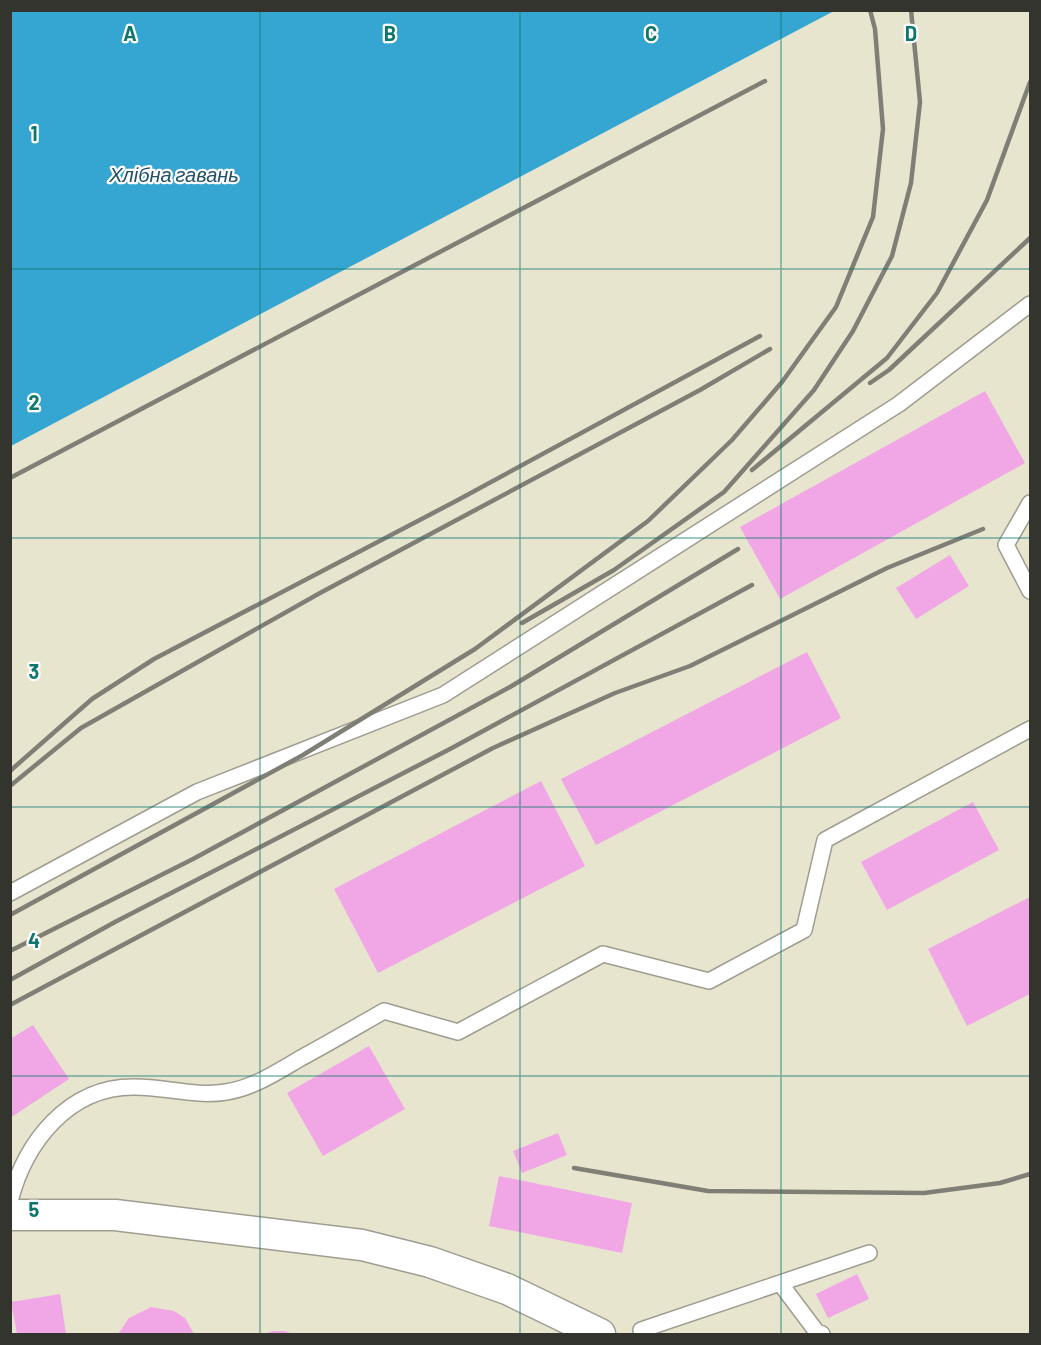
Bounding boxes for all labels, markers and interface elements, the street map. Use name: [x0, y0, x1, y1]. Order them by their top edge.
text: A: [123, 21, 137, 45]
text: B: [384, 21, 396, 45]
text: C: [645, 21, 657, 45]
text: D: [905, 21, 917, 45]
text: 1: [30, 121, 38, 145]
water label: Хлібна гавань: [108, 162, 239, 186]
text: 2: [28, 390, 40, 414]
text: 3: [29, 659, 39, 683]
text: 4: [28, 928, 40, 952]
text: 5: [29, 1197, 40, 1221]

